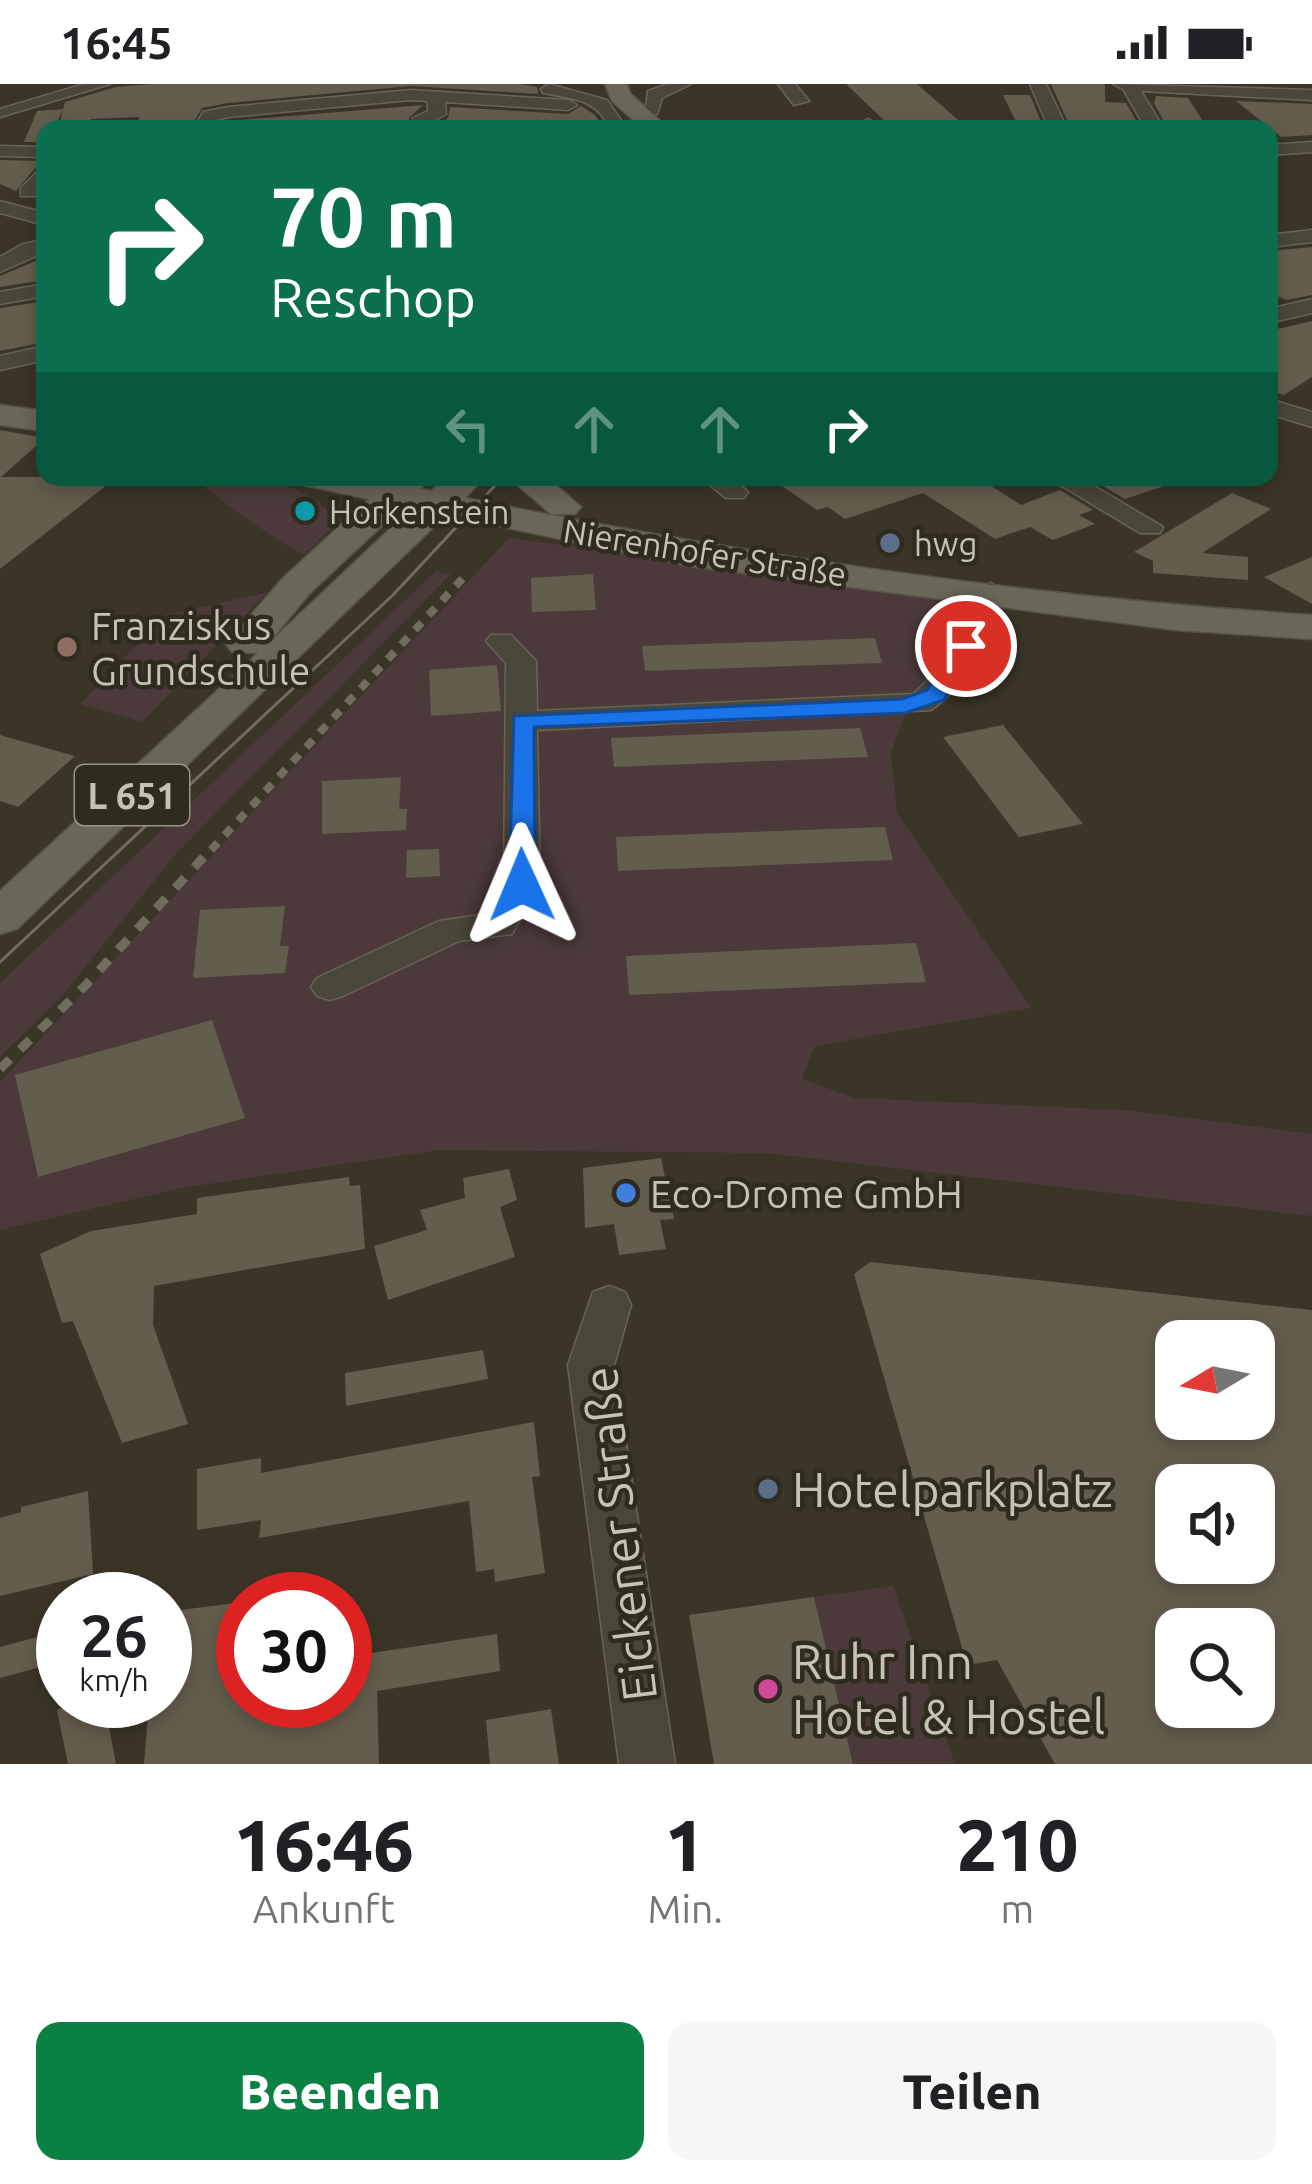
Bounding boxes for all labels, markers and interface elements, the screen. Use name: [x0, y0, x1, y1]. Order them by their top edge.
text: 16:45: [60, 17, 173, 68]
icon: right: [72, 168, 228, 324]
text: 70 m: [270, 169, 457, 263]
text: Reschop: [270, 267, 476, 327]
icon: left: [435, 396, 501, 462]
icon: ahead: [561, 396, 627, 462]
icon: ahead: [687, 396, 753, 462]
icon: right: [813, 396, 879, 462]
place label: Horkenstein: [329, 493, 509, 530]
marker: Horkenstein: [292, 498, 318, 524]
street label: Nierenhofer Straße: [561, 511, 849, 593]
place label: hwg: [914, 525, 977, 562]
marker: hwg: [877, 530, 903, 556]
pin: [915, 595, 1017, 697]
place label: Franziskus Grundschule: [91, 604, 310, 692]
icon: arrive: [933, 613, 999, 679]
marker: Franziskus Grundschule: [54, 634, 80, 660]
road number: L 651: [75, 765, 189, 825]
position arrow: [459, 822, 585, 948]
place label: Eco-Drome GmbH: [650, 1172, 963, 1215]
marker: Eco-Drome GmbH: [613, 1180, 639, 1206]
north arrow: [1155, 1320, 1275, 1440]
map controls: [1155, 1320, 1275, 1728]
street label: Eickener Straße: [572, 1364, 666, 1704]
place label: Hotelparkplatz: [792, 1462, 1113, 1516]
button: sound: [1155, 1464, 1275, 1584]
marker: Hotelparkplatz: [755, 1476, 781, 1502]
speed limit sign: 30: [216, 1572, 372, 1728]
text: 26: [80, 1601, 148, 1668]
button: search: [1155, 1608, 1275, 1728]
place label: Ruhr Inn Hotel & Hostel: [792, 1634, 1105, 1743]
text: km/h: [79, 1663, 149, 1697]
marker: Ruhr Inn Hotel & Hostel: [755, 1676, 781, 1702]
text: 16:46: [234, 1804, 414, 1885]
text: 1: [665, 1804, 705, 1885]
text: 210: [956, 1804, 1078, 1885]
text: Ankunft: [253, 1887, 395, 1930]
text: Min.: [648, 1887, 723, 1930]
text: m: [1001, 1887, 1034, 1930]
button: Beenden: [36, 2022, 644, 2160]
button: Teilen: [668, 2022, 1276, 2160]

